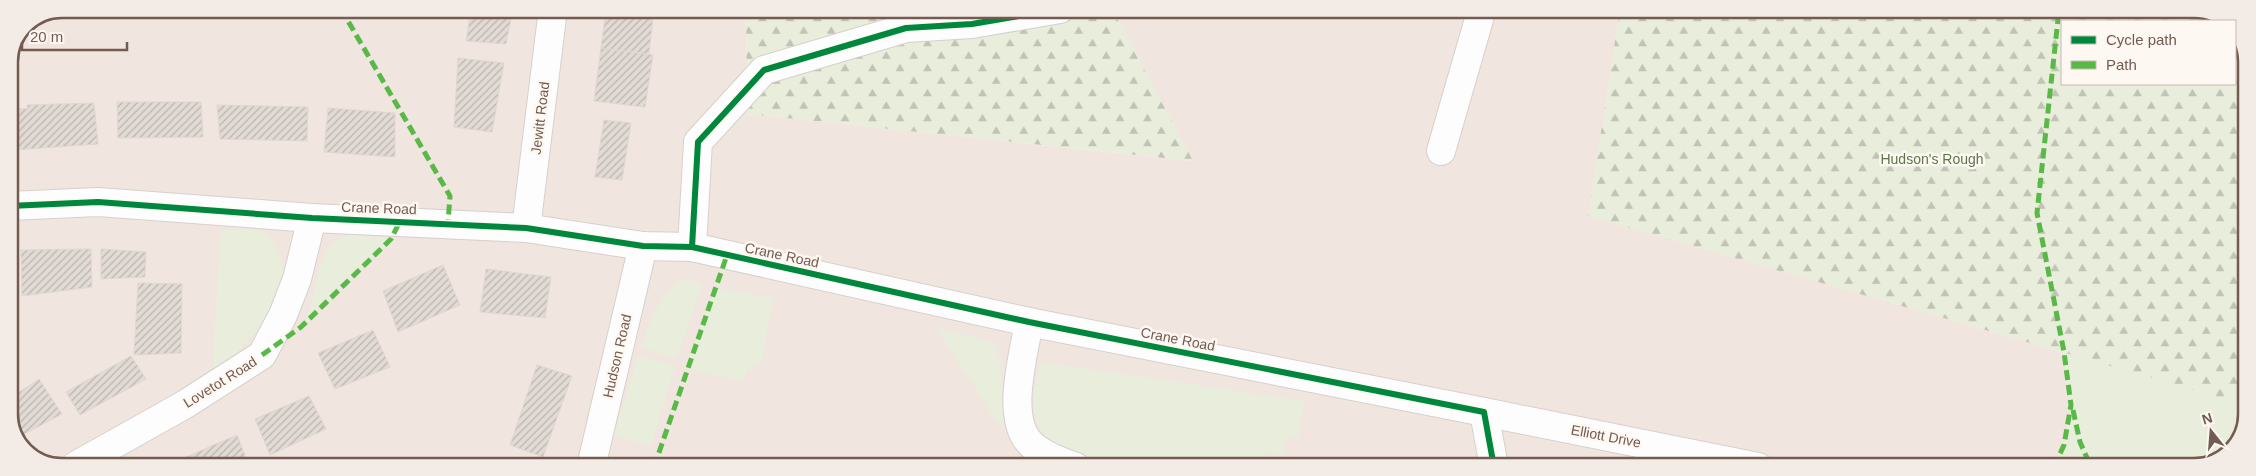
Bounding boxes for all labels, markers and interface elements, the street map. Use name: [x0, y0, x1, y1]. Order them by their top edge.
scale bar: [22, 20, 128, 52]
legend: [2061, 20, 2236, 85]
text: 20 m: [30, 28, 63, 45]
text: Cycle path: [2106, 31, 2177, 48]
text: Path: [2106, 56, 2137, 73]
street label: Jewitt Road: [528, 81, 552, 155]
park label: Hudson's Rough: [1880, 151, 1984, 167]
street label: Crane Road: [341, 199, 417, 217]
street label: Crane Road: [743, 239, 821, 271]
street label: Hudson Road: [600, 312, 634, 400]
street label: Crane Road: [1139, 324, 1217, 354]
street label: Lovetot Road: [180, 353, 260, 411]
north arrow: [2186, 406, 2236, 456]
text: N: [2200, 409, 2214, 428]
street label: Elliott Drive: [1570, 421, 1642, 451]

